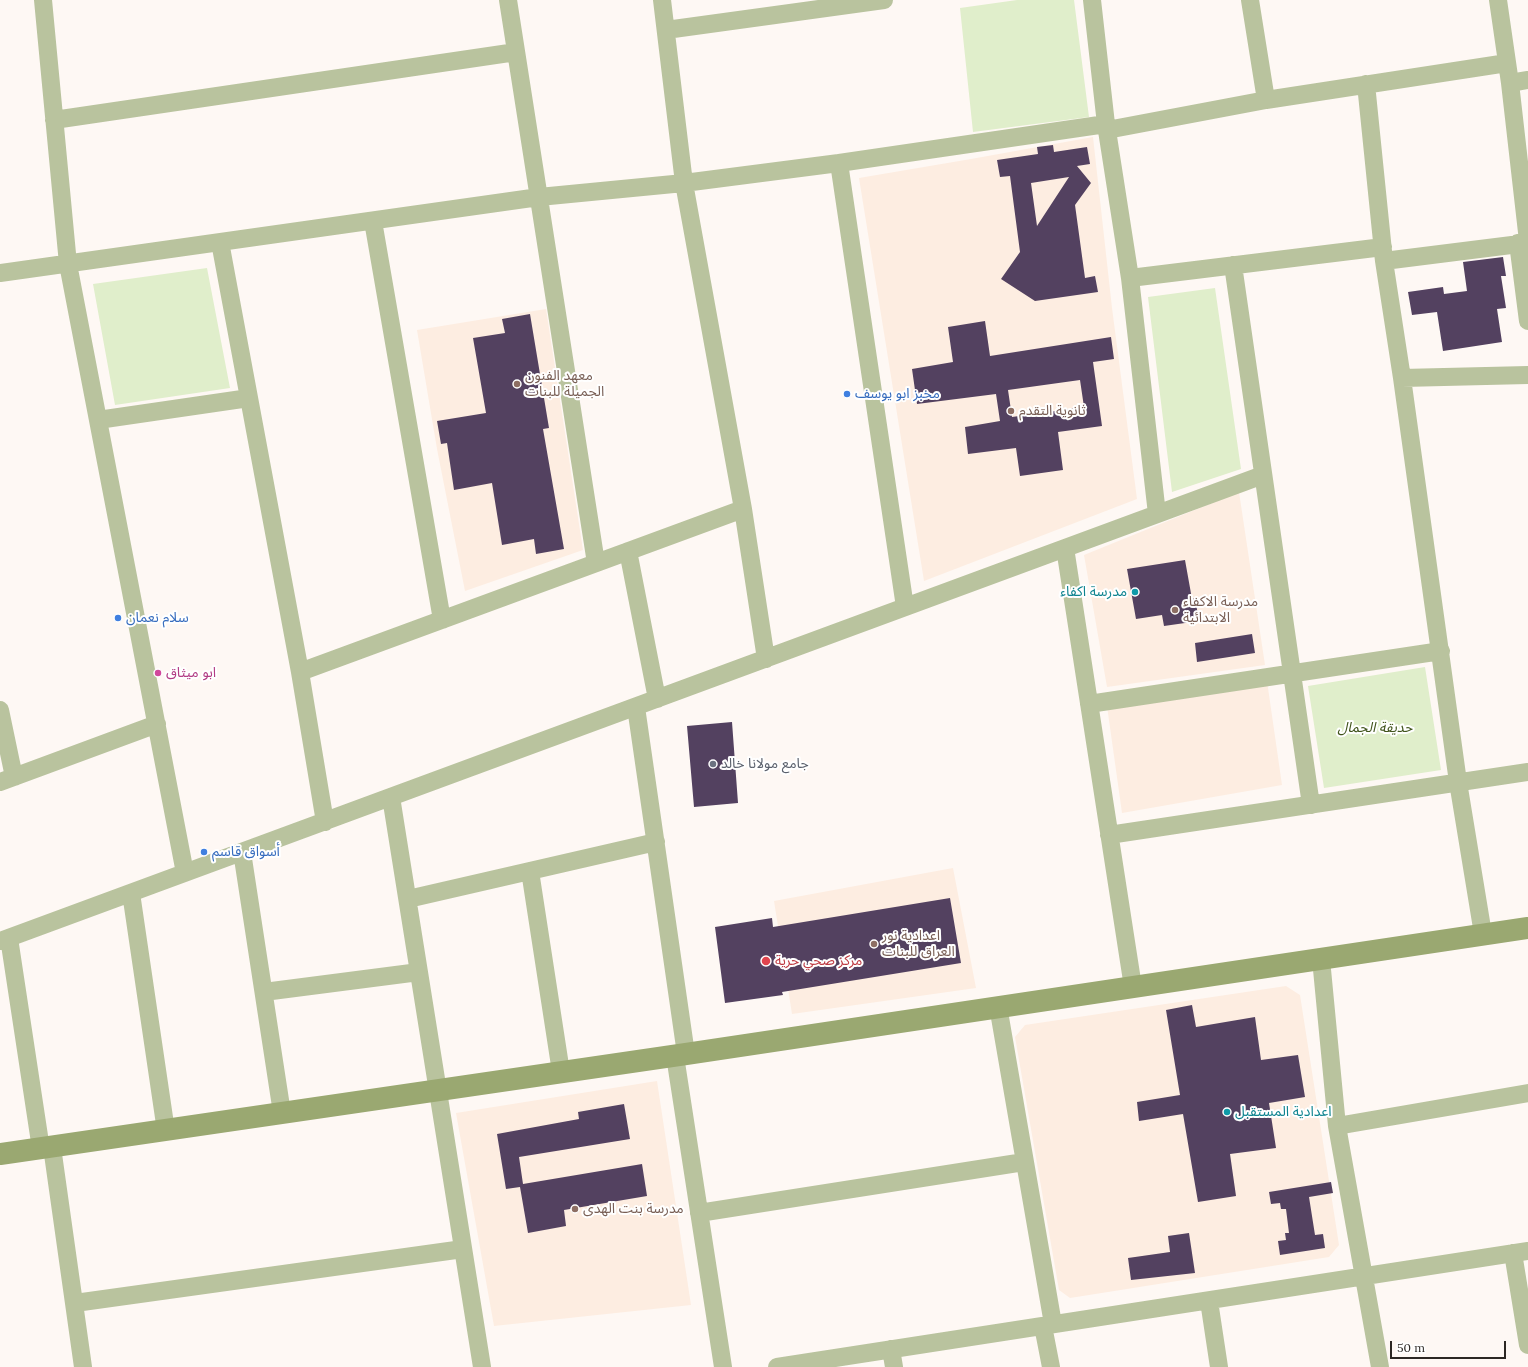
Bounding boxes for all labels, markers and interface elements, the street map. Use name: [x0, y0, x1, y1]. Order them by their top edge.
place label: معهد الفنون الجميلة للبنات: [525, 368, 604, 400]
marker: معهد الفنون الجميلة للبنات: [512, 379, 522, 389]
place label: مخبز ابو يوسف: [855, 386, 940, 402]
marker: مخبز ابو يوسف: [842, 389, 852, 399]
place label: ثانوية التقدم: [1019, 403, 1086, 419]
marker: ثانوية التقدم: [1006, 406, 1016, 416]
place label: مدرسة اكفاء: [1060, 584, 1127, 600]
marker: مدرسة اكفاء: [1130, 587, 1140, 597]
place label: مدرسة الاكفاء الابتدائية: [1183, 594, 1258, 626]
marker: مدرسة الاكفاء الابتدائية: [1170, 605, 1180, 615]
place label: سلام نعمان: [126, 610, 189, 626]
marker: سلام نعمان: [113, 613, 123, 623]
place label: ابو ميثاق: [166, 665, 216, 681]
marker: ابو ميثاق: [153, 668, 163, 678]
park label: حديقة الجمال: [1337, 720, 1413, 736]
place label: جامع مولانا خالد: [721, 756, 809, 772]
marker: جامع مولانا خالد: [708, 759, 718, 769]
place label: أسواق قاسم: [212, 844, 280, 860]
marker: أسواق قاسم: [199, 847, 209, 857]
place label: اعدادية نور العراق للبنات: [882, 928, 955, 960]
marker: اعدادية نور العراق للبنات: [869, 939, 879, 949]
place label: مركز صحي حرية: [775, 953, 862, 969]
marker: مركز صحي حرية: [760, 955, 772, 967]
place label: اعدادية المستقبل: [1235, 1104, 1332, 1120]
marker: اعدادية المستقبل: [1222, 1107, 1232, 1117]
place label: مدرسة بنت الهدی: [583, 1201, 684, 1217]
marker: مدرسة بنت الهدی: [570, 1204, 580, 1214]
scale bar: [1392, 1333, 1508, 1359]
text: 50 m: [1397, 1340, 1425, 1355]

